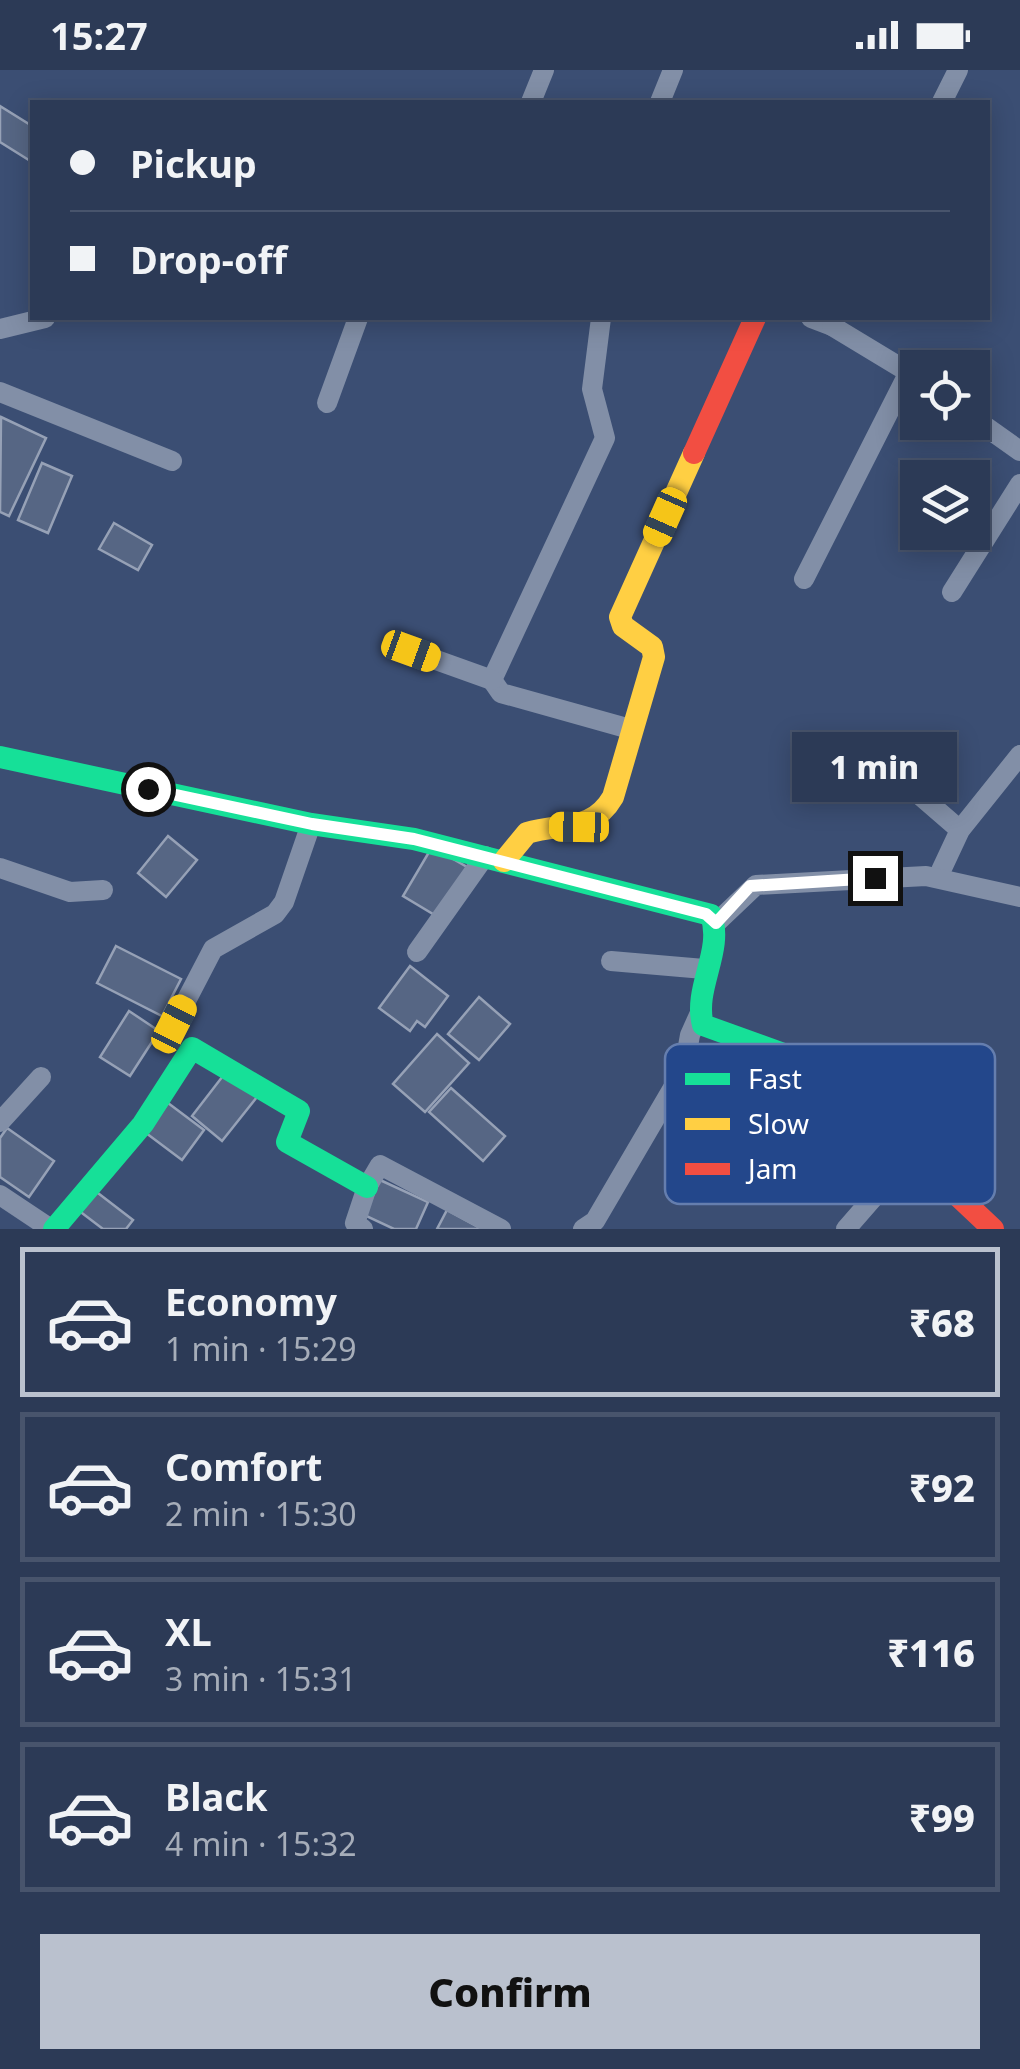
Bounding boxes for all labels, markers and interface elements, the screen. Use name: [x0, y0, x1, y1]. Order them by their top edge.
text: 15:27: [50, 9, 148, 61]
text: Pickup: [130, 137, 257, 189]
text: Drop-off: [130, 233, 287, 285]
map controls: [900, 350, 990, 550]
button: locate: [900, 350, 990, 440]
button: layers: [900, 460, 990, 550]
car: [639, 483, 691, 551]
car: [378, 627, 444, 675]
callout: 1 min: [792, 733, 958, 803]
text: 1 min: [830, 745, 919, 788]
route start: [126, 767, 171, 812]
car: [549, 811, 609, 843]
route end: [853, 856, 898, 901]
car: [147, 990, 201, 1058]
legend: [665, 1044, 995, 1204]
text: Fast: [748, 1059, 802, 1097]
text: Slow: [748, 1104, 809, 1142]
text: Jam: [745, 1149, 798, 1187]
text: Economy: [165, 1275, 337, 1327]
icon: car: [45, 1277, 135, 1367]
text: ₹68: [909, 1296, 975, 1348]
text: 1 min · 15:29: [165, 1327, 357, 1370]
text: Comfort: [165, 1440, 322, 1492]
icon: car: [45, 1442, 135, 1532]
text: ₹92: [909, 1461, 975, 1513]
text: 2 min · 15:30: [165, 1492, 357, 1535]
text: XL: [165, 1605, 212, 1657]
icon: car: [45, 1607, 135, 1697]
text: ₹116: [887, 1626, 975, 1678]
text: 3 min · 15:31: [165, 1657, 357, 1700]
text: Black: [165, 1770, 268, 1822]
icon: car: [45, 1772, 135, 1862]
text: ₹99: [909, 1791, 975, 1843]
text: 4 min · 15:32: [165, 1822, 357, 1865]
button: Confirm: [40, 1934, 980, 2049]

